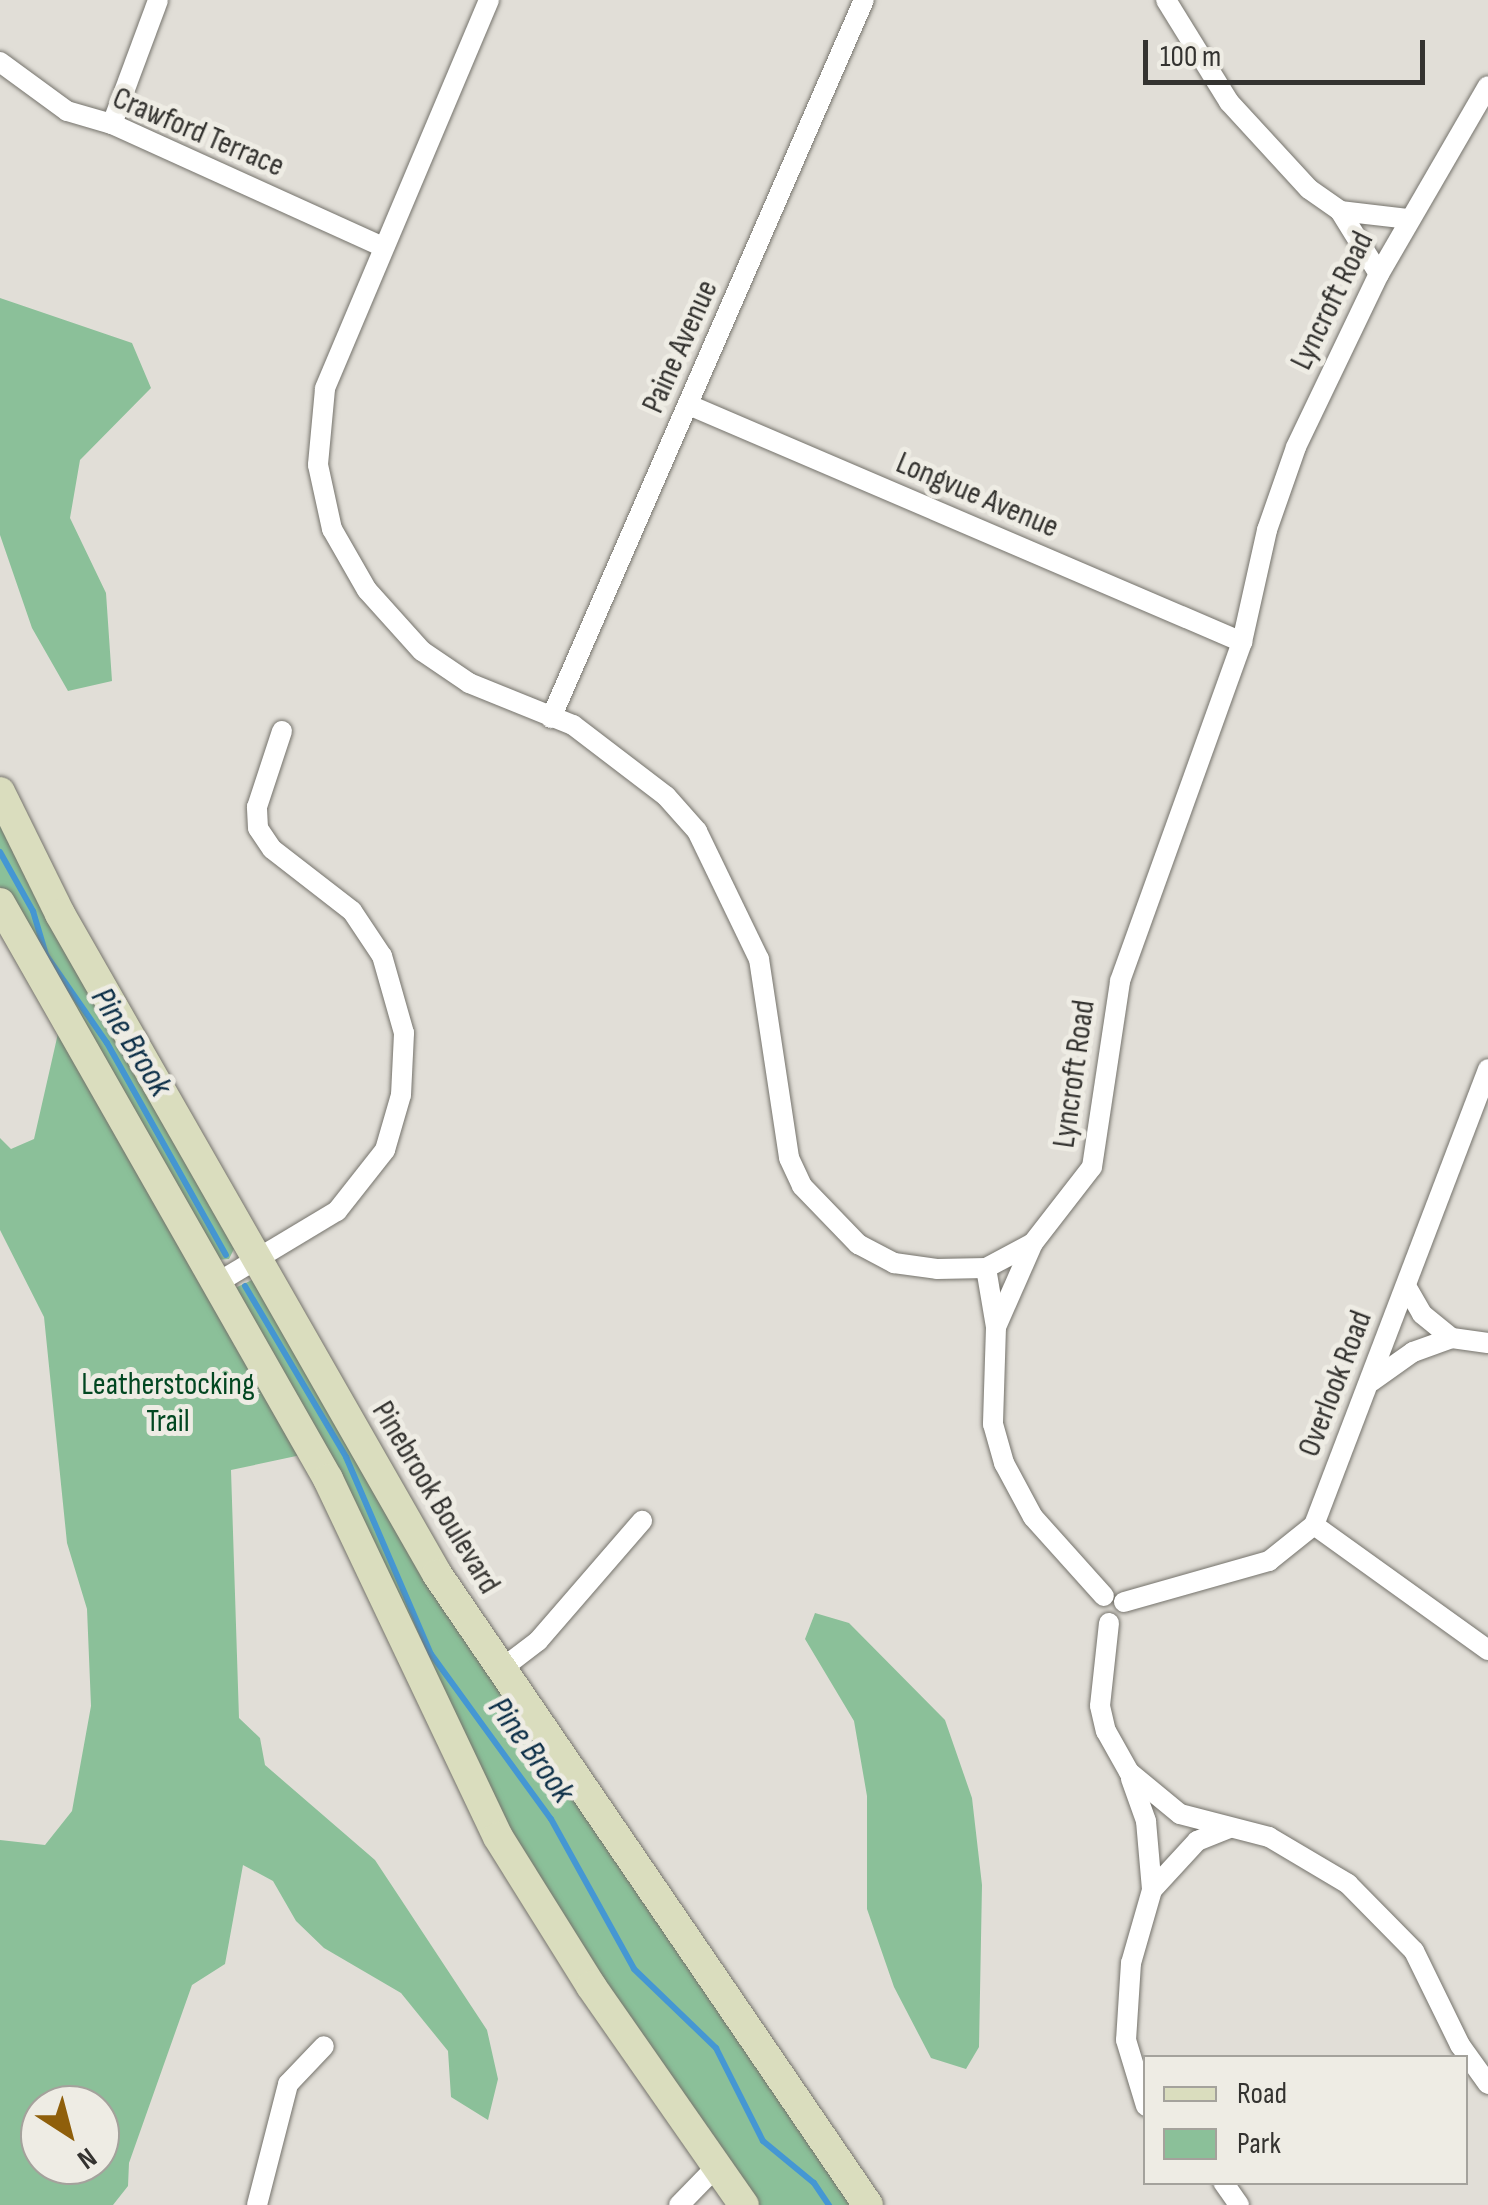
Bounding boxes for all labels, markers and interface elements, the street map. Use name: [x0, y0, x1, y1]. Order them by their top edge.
scale bar: [1148, 20, 1430, 82]
text: 100 m: [1160, 39, 1221, 75]
street label: Crawford Terrace: [106, 80, 290, 186]
street label: Lyncroft Road: [1283, 226, 1383, 376]
street label: Paine Avenue: [635, 275, 727, 419]
street label: Longvue Avenue: [890, 445, 1064, 547]
water label: Pine Brook: [81, 980, 181, 1104]
street label: Lyncroft Road: [1046, 998, 1104, 1150]
street label: Overlook Road: [1291, 1306, 1381, 1462]
park label: Leatherstocking Trail: [81, 1367, 255, 1442]
street label: Pinebrook Boulevard: [363, 1395, 507, 1601]
water label: Pine Brook: [479, 1689, 583, 1811]
legend: [1143, 2055, 1468, 2185]
text: Road: [1237, 2076, 1287, 2112]
north arrow: [20, 2085, 120, 2185]
text: Park: [1237, 2126, 1281, 2162]
text: N: [71, 2140, 103, 2176]

